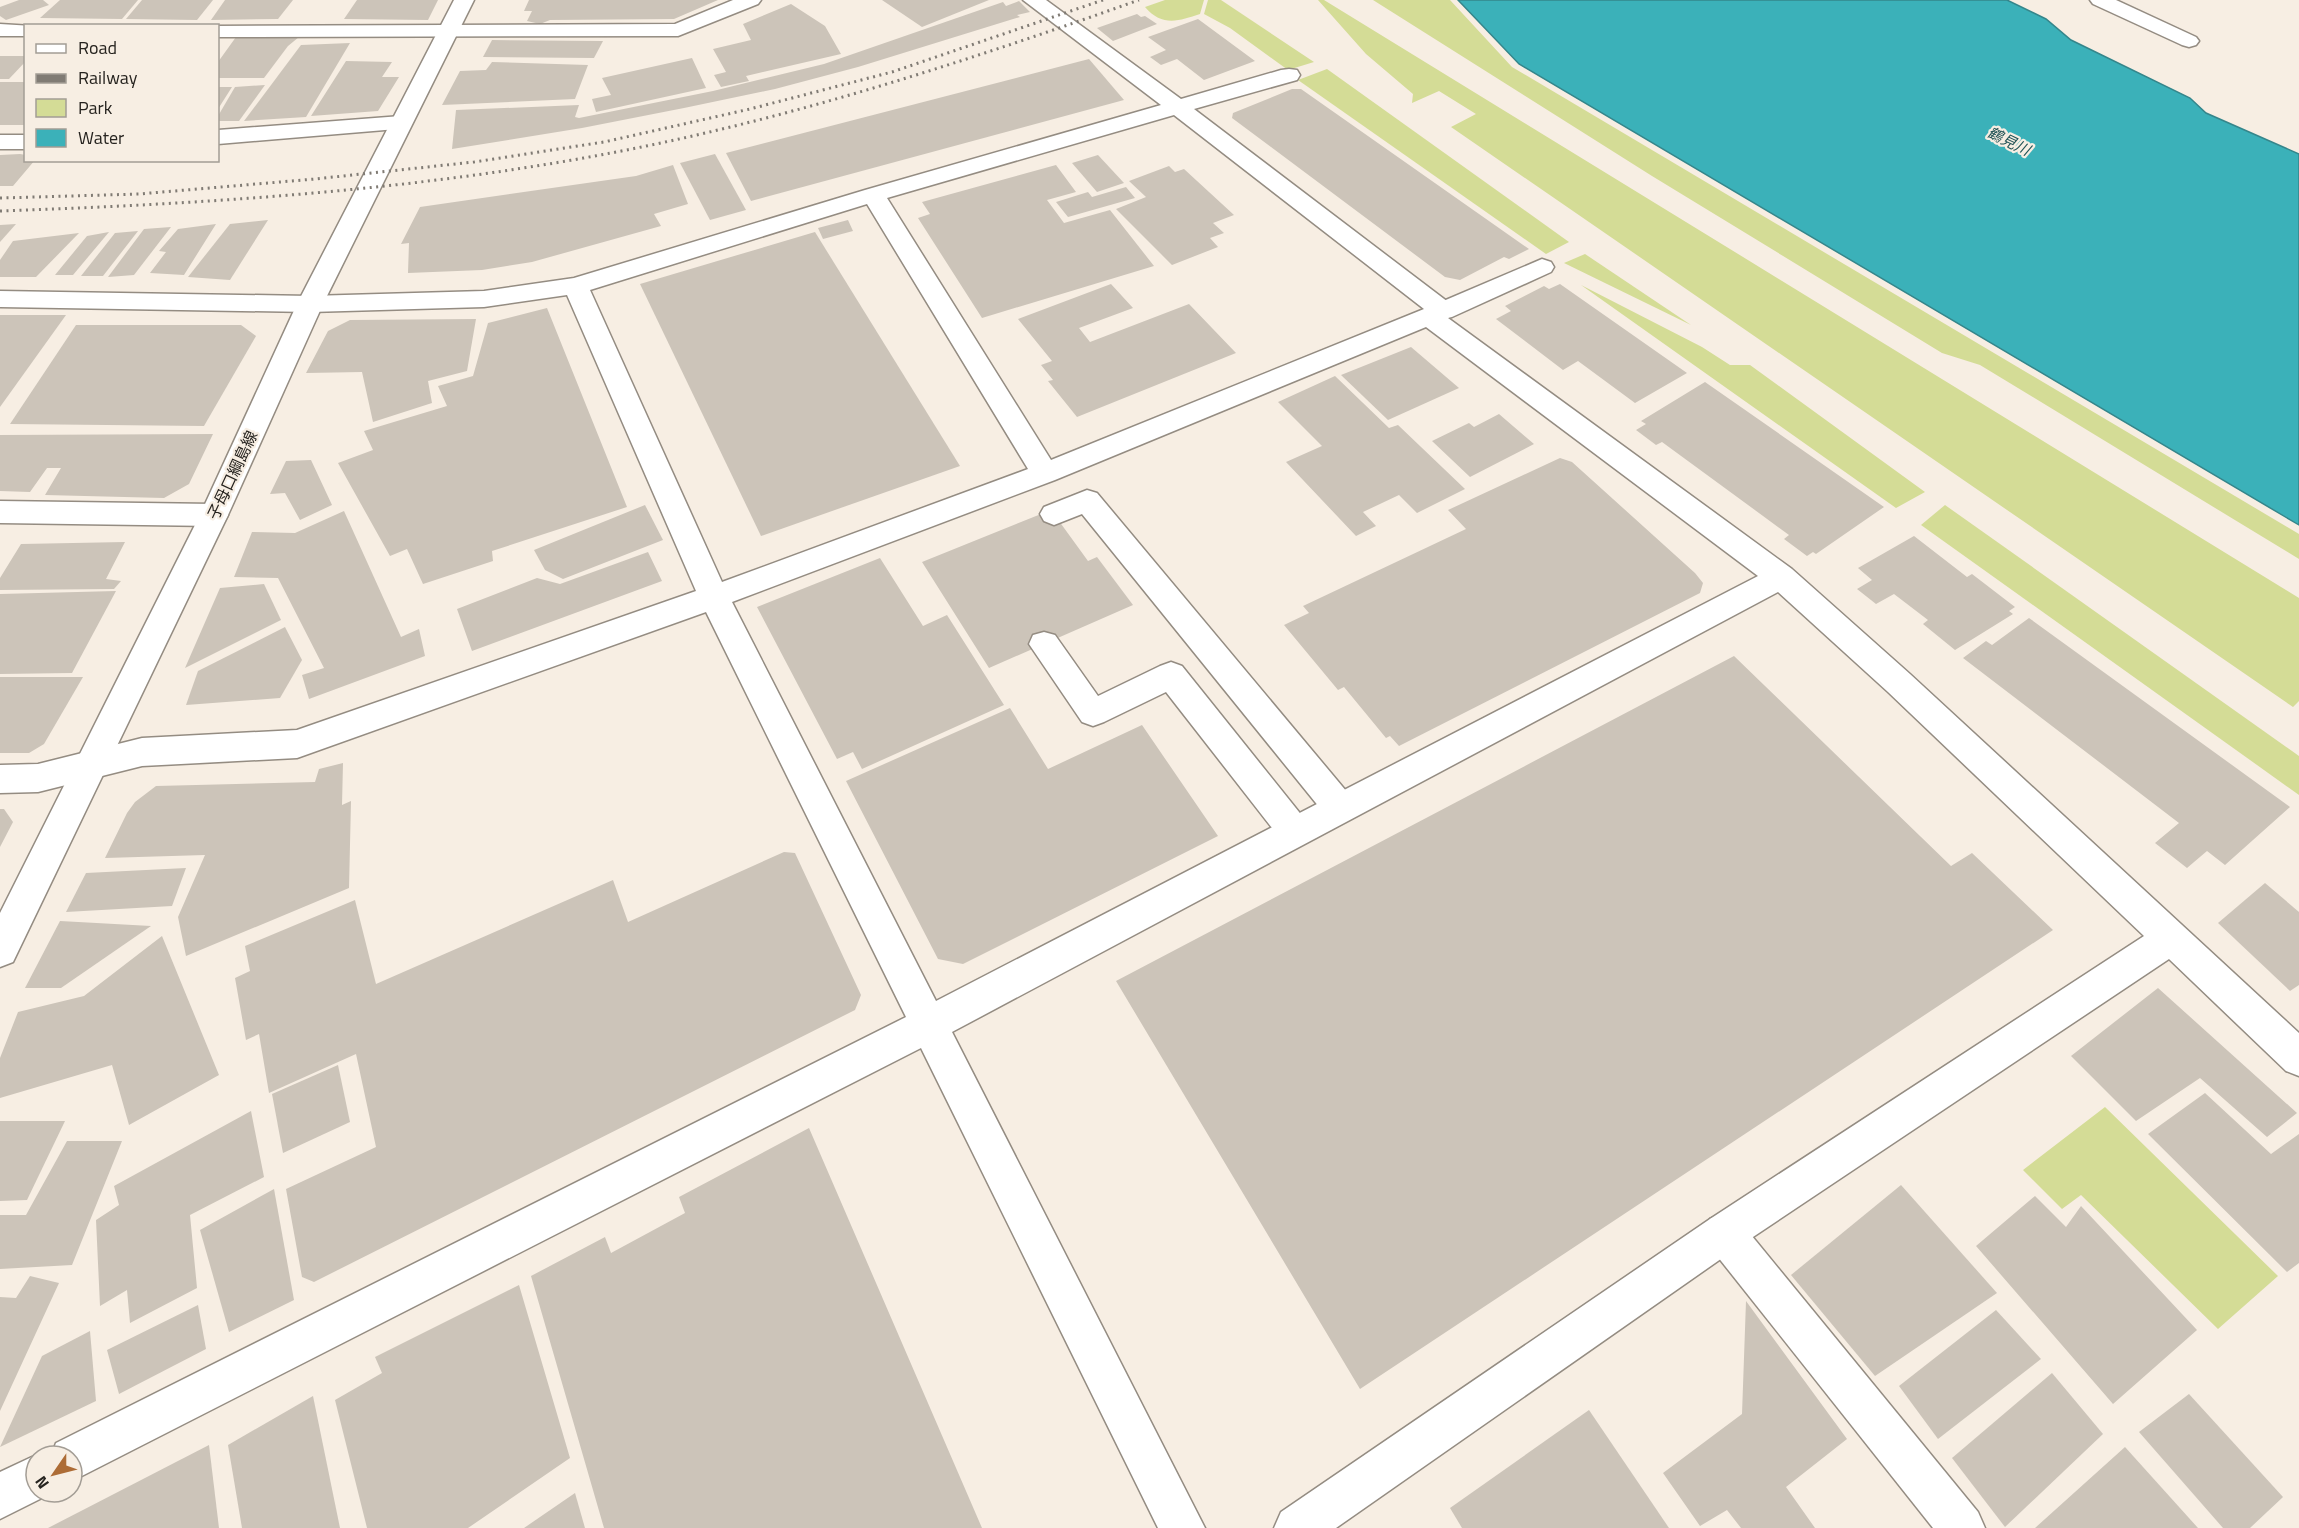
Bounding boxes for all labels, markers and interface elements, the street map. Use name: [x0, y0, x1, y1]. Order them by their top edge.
legend: [24, 24, 219, 162]
text: Road: [78, 34, 117, 61]
text: Railway: [78, 64, 138, 91]
text: Park: [78, 94, 113, 121]
water label: 鶴見川: [1984, 121, 2036, 162]
text: Water: [78, 124, 124, 151]
street label: 子母口綱島線: [201, 426, 263, 524]
north arrow: [24, 1444, 84, 1504]
text: N: [29, 1471, 55, 1494]

